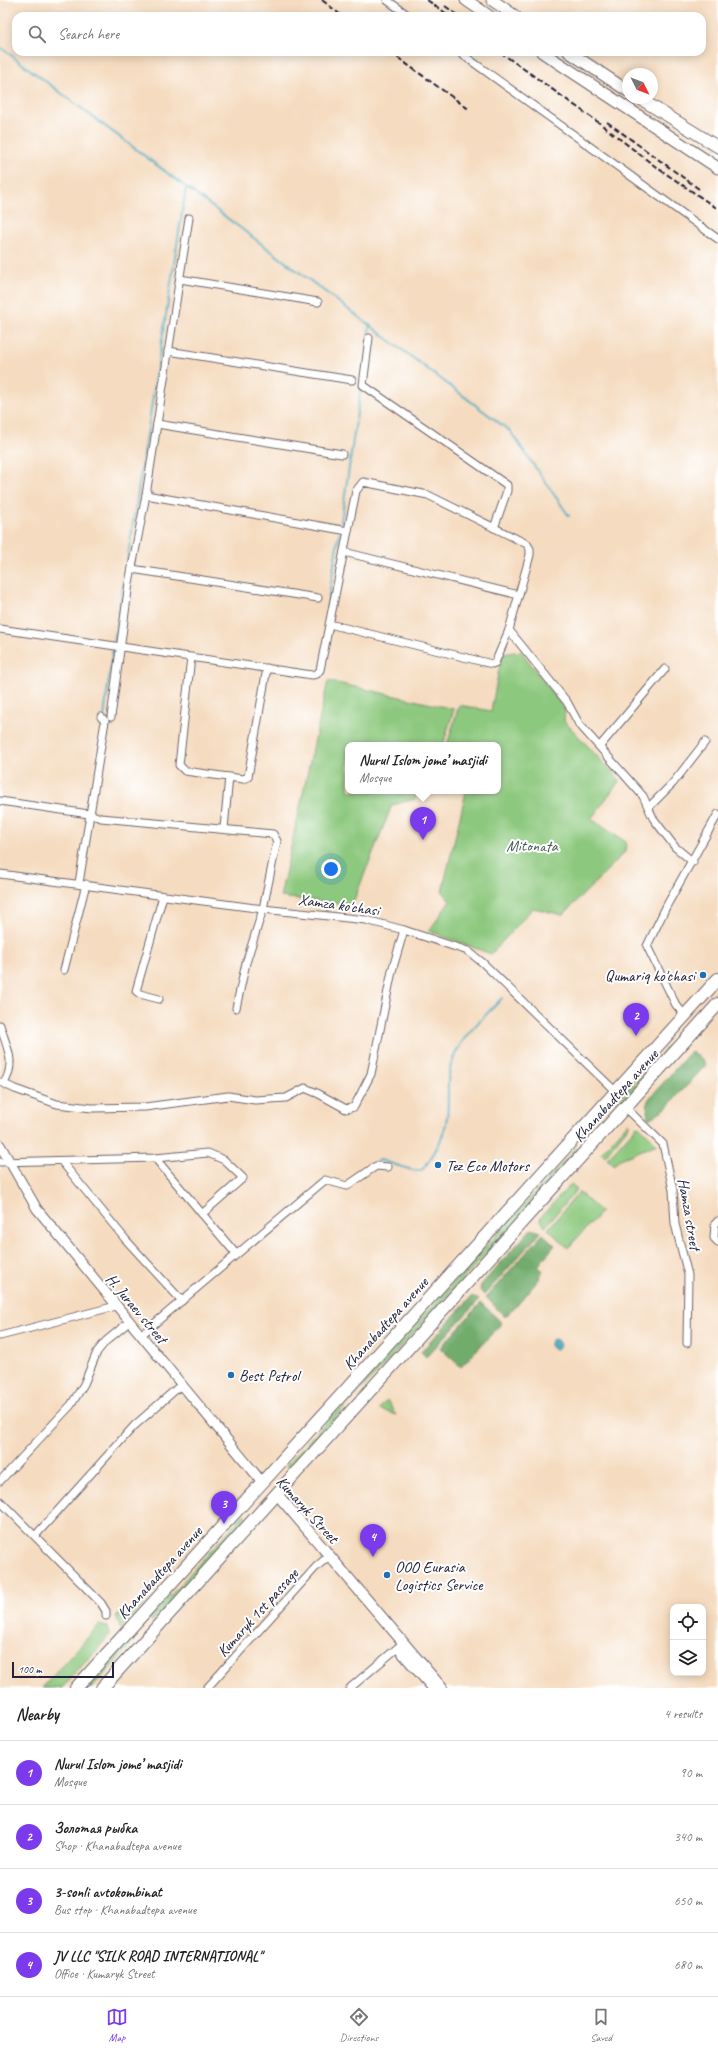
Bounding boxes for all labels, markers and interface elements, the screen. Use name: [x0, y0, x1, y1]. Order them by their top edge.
search box: [12, 12, 706, 56]
icon: search: [26, 23, 48, 45]
text: Search here: [58, 25, 119, 44]
north arrow: [622, 68, 658, 104]
popup: [345, 742, 501, 794]
text: Nurul Islom jome’ masjidi: [359, 751, 487, 770]
text: Mosque: [359, 770, 392, 786]
pin: 1: [410, 807, 436, 840]
park label: Mitonata: [506, 836, 559, 856]
your location: [321, 859, 341, 879]
street label: Xamza ko'chasi: [297, 889, 383, 921]
place label: Qumariq ko'chasi: [605, 966, 697, 986]
marker: Qumariq ko'chasi: [698, 970, 708, 980]
pin: 2: [623, 1003, 649, 1036]
street label: Khanabadtepa avenue: [569, 1044, 664, 1146]
place label: Tez Eco Motors: [446, 1156, 530, 1176]
marker: Tez Eco Motors: [433, 1160, 443, 1170]
street label: Hamza street: [673, 1177, 706, 1254]
street label: H. Juraev street: [101, 1270, 173, 1350]
street label: Khanabadtepa avenue: [339, 1272, 434, 1374]
place label: Best Petrol: [239, 1366, 302, 1386]
marker: Best Petrol: [226, 1370, 236, 1380]
street label: Kumaryk Street: [272, 1472, 344, 1549]
pin: 3: [211, 1491, 237, 1524]
street label: Khanabadtepa avenue: [113, 1521, 208, 1623]
pin: 4: [360, 1524, 386, 1557]
place label: OOO Eurasia Logistics Service: [395, 1557, 484, 1595]
street label: Kumaryk 1st passage: [213, 1563, 304, 1661]
marker: OOO Eurasia Logistics Service: [382, 1570, 392, 1580]
map controls: [670, 1604, 706, 1676]
button: locate: [670, 1604, 706, 1640]
button: layers: [670, 1640, 706, 1676]
scale bar: [12, 1660, 114, 1679]
text: 100 m: [18, 1662, 42, 1676]
text: Nearby: [16, 1704, 59, 1725]
text: 4 results: [664, 1706, 702, 1722]
text: Nurul Islom jome’ masjidi: [54, 1755, 182, 1774]
text: 1: [26, 1765, 32, 1781]
text: 90 m: [680, 1765, 702, 1781]
text: Mosque: [54, 1774, 86, 1790]
text: Золотая рыбка: [54, 1819, 137, 1838]
text: 2: [26, 1829, 32, 1845]
text: 340 m: [674, 1829, 702, 1845]
text: Shop · Khanabadtepa avenue: [54, 1838, 181, 1854]
text: 3-sonli avtokombinat: [54, 1883, 162, 1902]
text: 3: [26, 1893, 32, 1909]
text: 650 m: [674, 1893, 702, 1909]
text: Bus stop · Khanabadtepa avenue: [54, 1902, 196, 1918]
text: JV LLC "SILK ROAD INTERNATIONAL": [54, 1947, 262, 1966]
text: 4: [26, 1957, 32, 1973]
text: 680 m: [674, 1957, 702, 1973]
text: Office · Kumaryk Street: [54, 1966, 155, 1982]
tab: Map: [106, 2006, 128, 2044]
tab: Directions: [340, 2006, 378, 2044]
tab: Saved: [590, 2006, 612, 2044]

